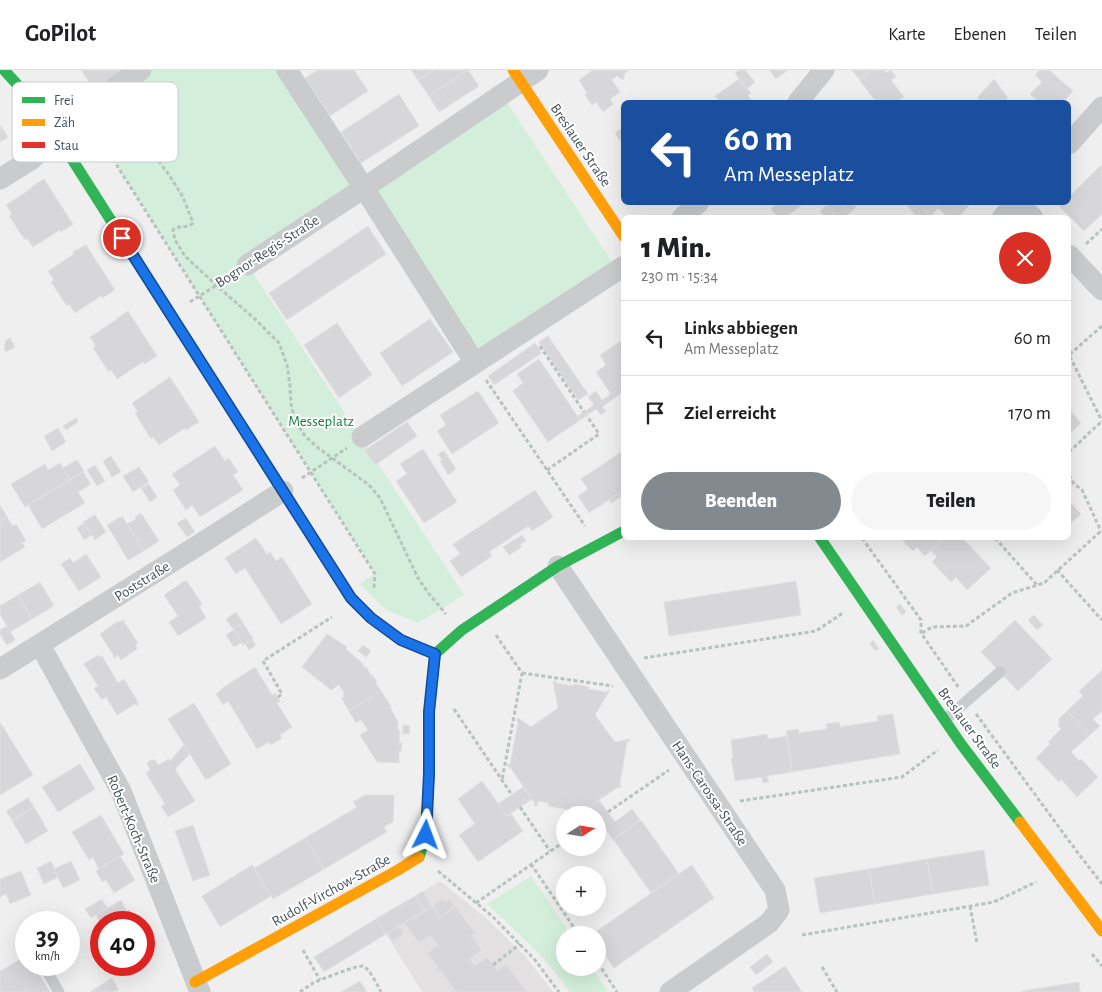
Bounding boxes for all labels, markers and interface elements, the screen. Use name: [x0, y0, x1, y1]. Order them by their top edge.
text: GoPilot: [25, 22, 96, 46]
text: Karte: [888, 26, 926, 44]
text: Ebenen: [954, 26, 1007, 44]
text: Teilen: [1035, 26, 1077, 44]
legend: [12, 82, 178, 162]
text: Frei: [54, 94, 74, 108]
street label: Breslauer Straße: [547, 101, 614, 190]
text: Zäh: [54, 116, 75, 130]
icon: left: [641, 120, 706, 185]
text: 60 m: [724, 122, 793, 157]
text: Stau: [54, 139, 79, 153]
text: Am Messeplatz: [724, 163, 854, 185]
street label: Bognor-Regis-Straße: [213, 212, 322, 290]
pin: [101, 217, 143, 259]
icon: arrive: [108, 224, 136, 252]
button: close: [999, 232, 1051, 284]
text: 1 Min.: [641, 233, 711, 263]
text: 230 m · 15:34: [641, 268, 718, 284]
text: Links abbiegen: [684, 319, 798, 338]
icon: left: [641, 324, 669, 352]
text: 60 m: [1014, 329, 1051, 348]
text: Am Messeplatz: [684, 341, 779, 357]
icon: arrive: [641, 399, 669, 427]
text: Ziel erreicht: [684, 404, 776, 423]
text: 170 m: [1008, 404, 1051, 423]
park label: Messeplatz: [288, 414, 354, 429]
button: Beenden: [641, 472, 841, 530]
button: Teilen: [851, 472, 1051, 530]
street label: Poststraße: [112, 559, 173, 604]
street label: Breslauer Straße: [935, 685, 1004, 772]
street label: Hans-Carossa-Straße: [669, 738, 750, 848]
street label: Robert-Koch-Straße: [104, 773, 163, 885]
north arrow: [556, 806, 606, 856]
map controls: [556, 806, 606, 976]
position arrow: [399, 808, 451, 860]
street label: Rudolf-Virchow-Straße: [269, 852, 393, 929]
button: +: [556, 866, 606, 916]
speed limit sign: 40: [90, 911, 155, 976]
text: 39: [36, 925, 59, 950]
button: −: [556, 926, 606, 976]
text: km/h: [35, 950, 60, 962]

